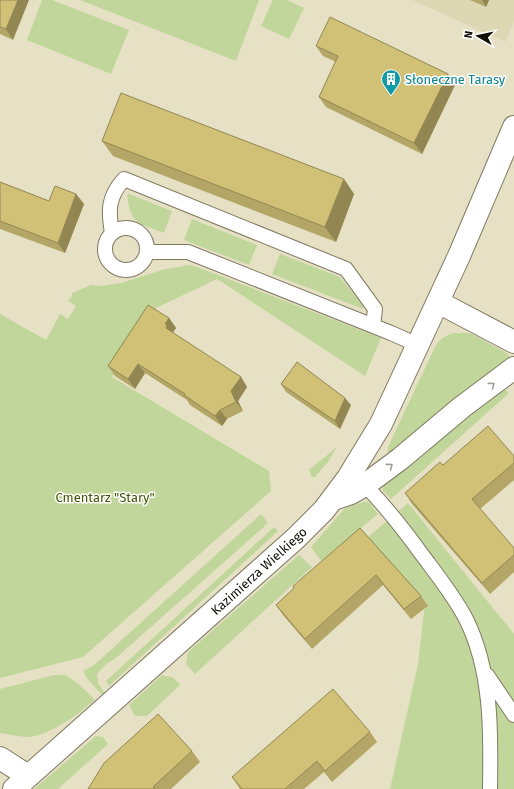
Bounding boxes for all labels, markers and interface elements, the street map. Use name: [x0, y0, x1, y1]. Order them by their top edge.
north arrow: [458, 16, 498, 56]
text: N: [462, 30, 476, 39]
building icon: Słoneczne Tarasy: [380, 68, 402, 96]
place label: Słoneczne Tarasy: [405, 72, 506, 87]
one-way arrow: [487, 382, 494, 389]
one-way arrow: [386, 464, 393, 471]
park label: Cmentarz "Stary": [55, 490, 155, 505]
street label: Kazimierza Wielkiego: [208, 524, 310, 618]

